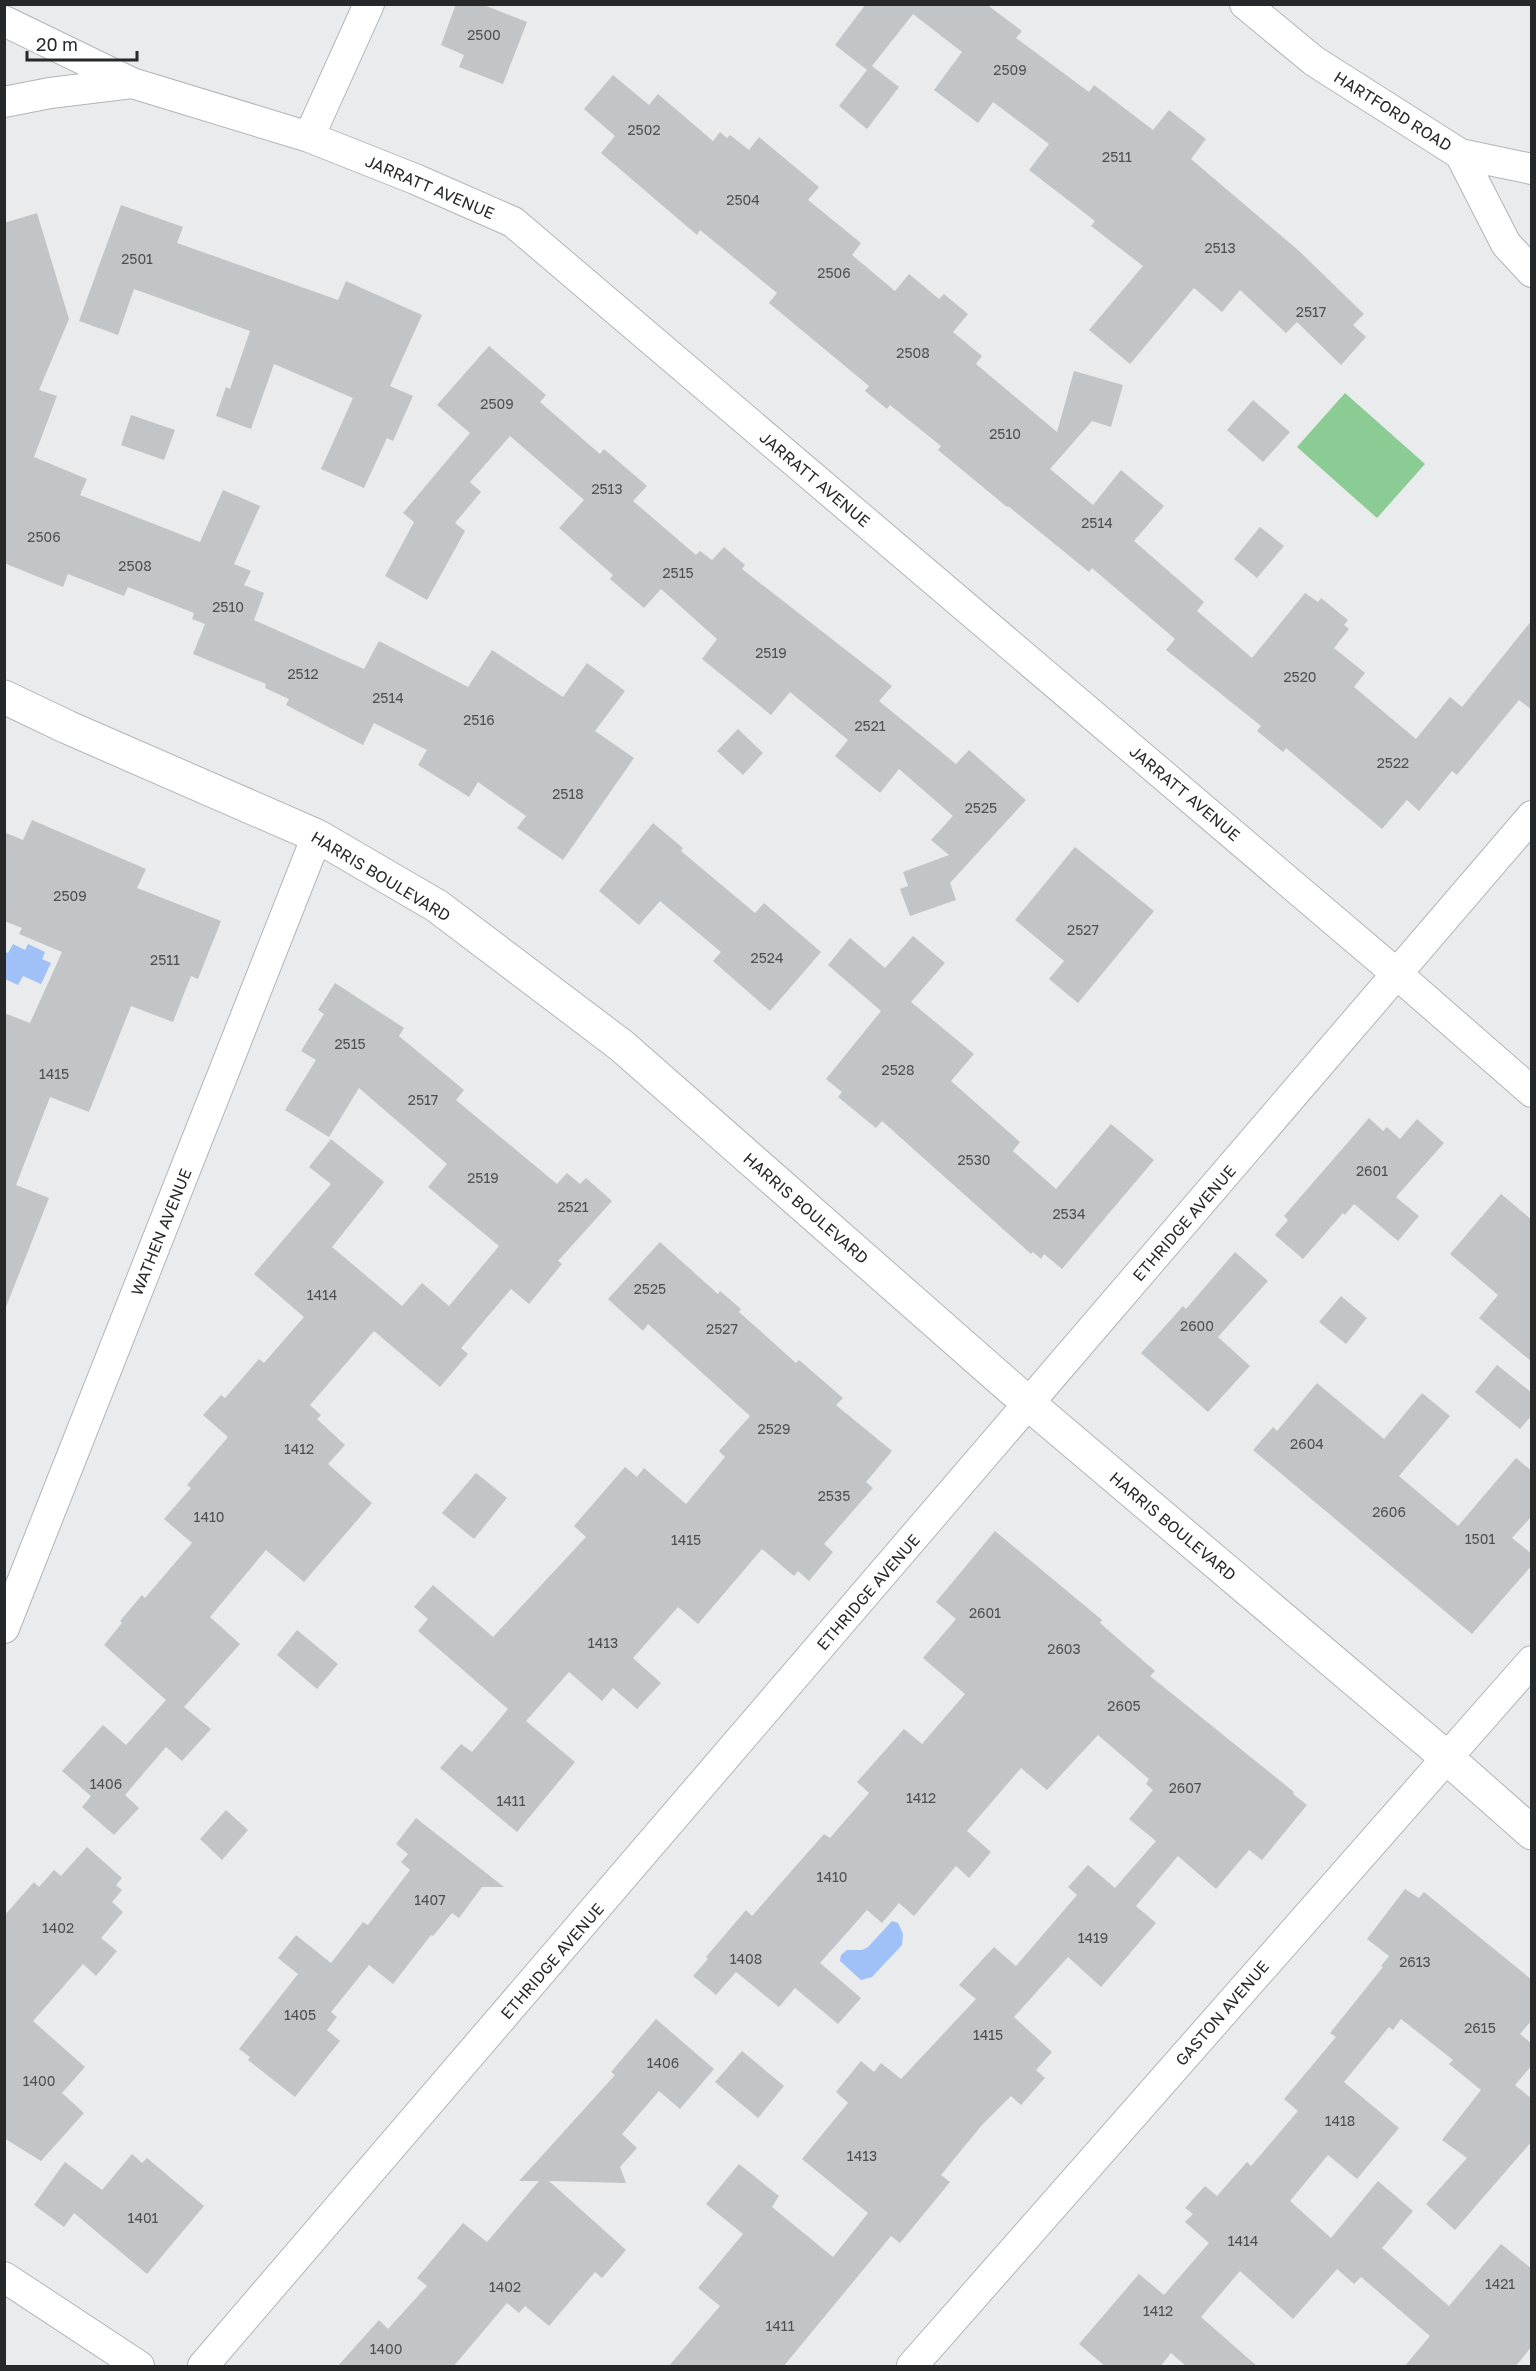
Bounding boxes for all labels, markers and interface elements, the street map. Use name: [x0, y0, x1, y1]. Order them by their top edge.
scale bar: [27, 24, 136, 62]
house number: 2500: [467, 26, 501, 43]
text: 20 m: [36, 33, 78, 55]
house number: 2509: [993, 61, 1027, 78]
street label: HARTFORD ROAD: [1330, 67, 1456, 155]
house number: 2502: [627, 121, 661, 138]
house number: 2511: [1102, 148, 1132, 165]
street label: JARRATT AVENUE: [362, 151, 498, 223]
house number: 2504: [726, 191, 760, 208]
house number: 2513: [1204, 239, 1236, 256]
house number: 2501: [121, 250, 153, 267]
house number: 2506: [817, 264, 851, 281]
house number: 2517: [1296, 303, 1326, 320]
house number: 2508: [896, 344, 930, 361]
house number: 2509: [480, 395, 514, 412]
house number: 2510: [989, 425, 1021, 442]
street label: JARRATT AVENUE: [756, 427, 874, 531]
house number: 2513: [591, 480, 623, 497]
house number: 2514: [1081, 514, 1113, 531]
house number: 2506: [27, 528, 61, 545]
house number: 2508: [118, 557, 152, 574]
house number: 2515: [662, 564, 694, 581]
house number: 2510: [212, 598, 244, 615]
house number: 2519: [755, 644, 787, 661]
house number: 2512: [287, 665, 319, 682]
house number: 2520: [1283, 668, 1317, 685]
house number: 2514: [372, 689, 404, 706]
house number: 2516: [463, 711, 495, 728]
house number: 2521: [854, 717, 886, 734]
street label: JARRATT AVENUE: [1126, 741, 1244, 845]
house number: 2522: [1377, 754, 1409, 771]
house number: 2518: [552, 785, 584, 802]
house number: 2525: [965, 799, 997, 816]
street label: HARRIS BOULEVARD: [308, 826, 454, 926]
house number: 2509: [53, 887, 87, 904]
house number: 2527: [1067, 921, 1099, 938]
house number: 2524: [751, 949, 783, 966]
house number: 2511: [150, 951, 180, 968]
house number: 2515: [334, 1035, 366, 1052]
house number: 2528: [882, 1061, 914, 1078]
house number: 1415: [39, 1065, 69, 1082]
house number: 2517: [408, 1091, 438, 1108]
street label: HARRIS BOULEVARD: [739, 1148, 873, 1268]
house number: 2530: [957, 1151, 991, 1168]
street label: ETHRIDGE AVENUE: [1128, 1161, 1240, 1285]
house number: 2601: [1356, 1162, 1388, 1179]
street label: WATHEN AVENUE: [126, 1166, 196, 1298]
house number: 2519: [467, 1169, 499, 1186]
house number: 2521: [557, 1198, 589, 1215]
house number: 2534: [1053, 1205, 1085, 1222]
house number: 2525: [634, 1280, 666, 1297]
house number: 1414: [307, 1286, 337, 1303]
house number: 2600: [1180, 1317, 1214, 1334]
house number: 2527: [706, 1320, 738, 1337]
house number: 2529: [758, 1420, 790, 1437]
house number: 2604: [1290, 1435, 1324, 1452]
house number: 1412: [284, 1440, 314, 1457]
street label: HARRIS BOULEVARD: [1106, 1467, 1240, 1585]
house number: 2535: [818, 1487, 850, 1504]
house number: 2606: [1372, 1503, 1406, 1520]
house number: 1410: [194, 1508, 224, 1525]
street label: ETHRIDGE AVENUE: [812, 1530, 924, 1654]
house number: 1501: [1465, 1530, 1495, 1547]
house number: 1415: [671, 1531, 701, 1548]
house number: 2601: [969, 1604, 1001, 1621]
house number: 1413: [588, 1634, 618, 1651]
house number: 2603: [1047, 1640, 1081, 1657]
house number: 2605: [1107, 1697, 1141, 1714]
house number: 1406: [90, 1775, 122, 1792]
house number: 2607: [1169, 1779, 1201, 1796]
house number: 1412: [906, 1789, 936, 1806]
house number: 1411: [497, 1792, 526, 1809]
house number: 1410: [817, 1868, 847, 1885]
house number: 1407: [414, 1891, 446, 1908]
street label: ETHRIDGE AVENUE: [496, 1899, 608, 2023]
house number: 1402: [42, 1919, 74, 1936]
house number: 1419: [1078, 1929, 1108, 1946]
house number: 1408: [730, 1950, 762, 1967]
house number: 2613: [1399, 1953, 1431, 1970]
street label: GASTON AVENUE: [1171, 1956, 1273, 2070]
house number: 1405: [284, 2006, 316, 2023]
house number: 2615: [1464, 2019, 1496, 2036]
house number: 1415: [973, 2026, 1003, 2043]
house number: 1406: [647, 2054, 679, 2071]
house number: 1400: [23, 2072, 55, 2089]
house number: 1418: [1325, 2112, 1355, 2129]
house number: 1413: [847, 2147, 877, 2164]
house number: 1401: [128, 2209, 159, 2226]
house number: 1414: [1228, 2232, 1258, 2249]
house number: 1421: [1485, 2275, 1515, 2292]
house number: 1402: [489, 2278, 521, 2295]
house number: 1412: [1143, 2302, 1173, 2319]
house number: 1411: [766, 2317, 795, 2334]
house number: 1400: [370, 2340, 402, 2357]

